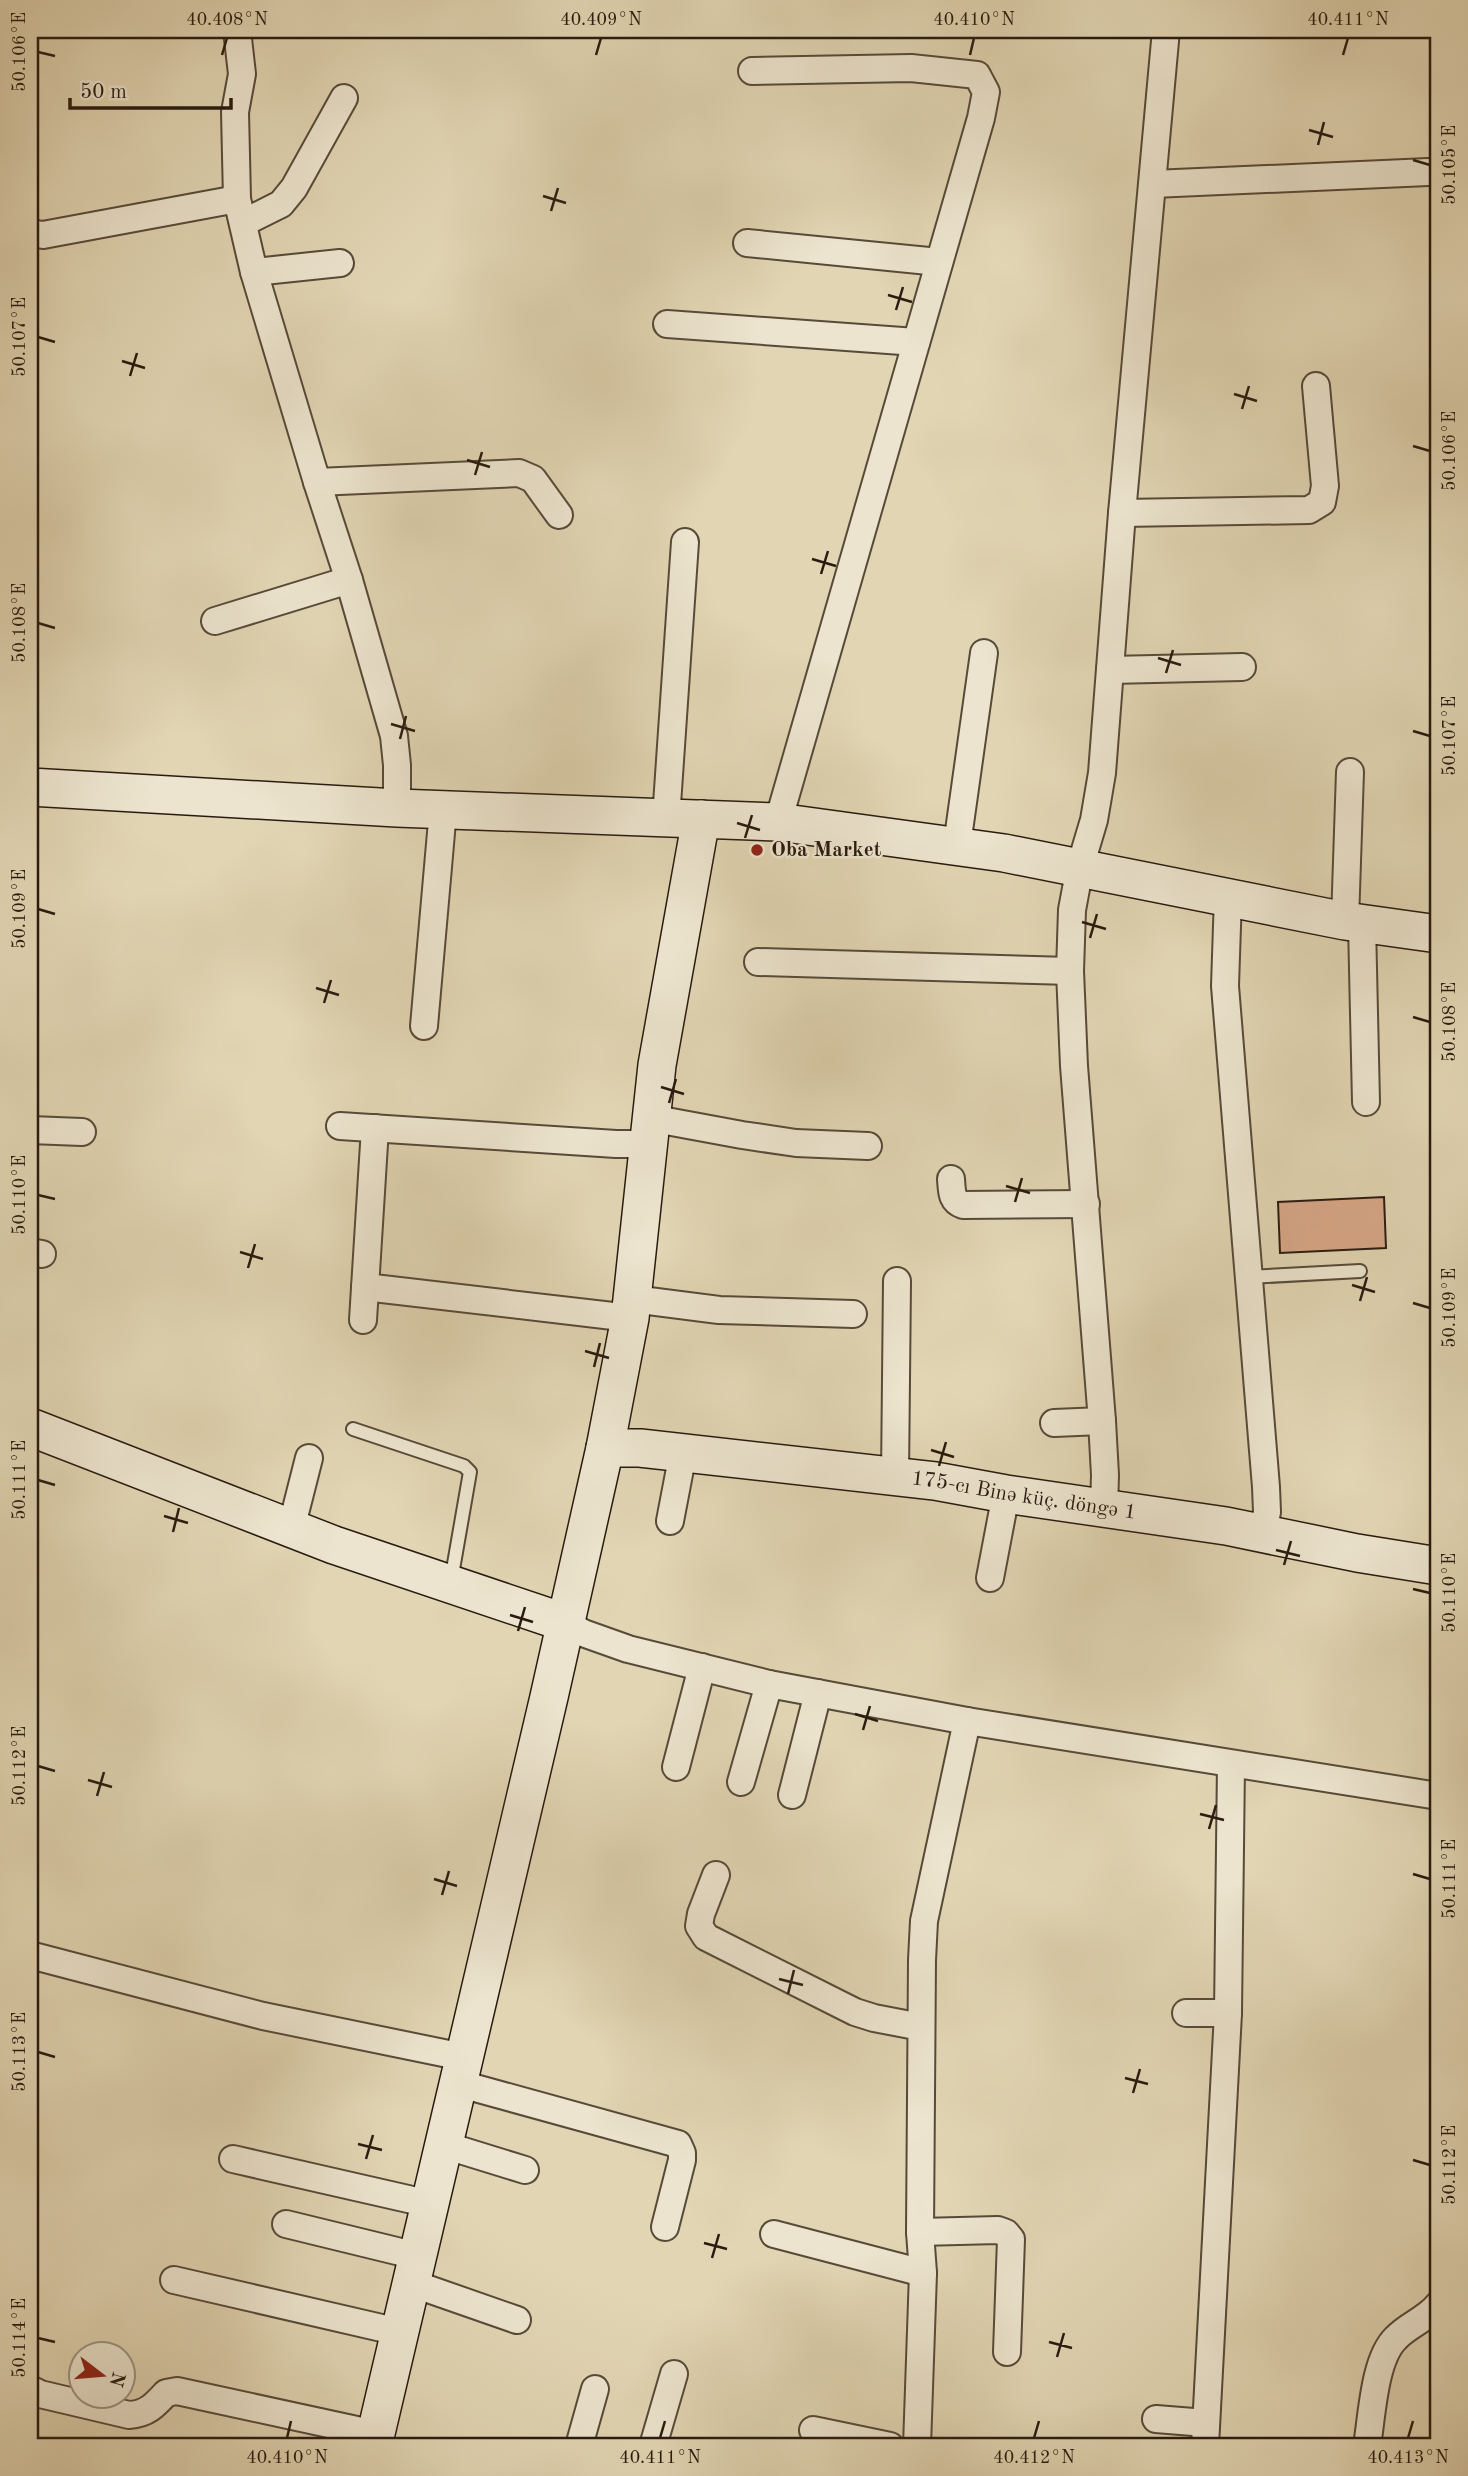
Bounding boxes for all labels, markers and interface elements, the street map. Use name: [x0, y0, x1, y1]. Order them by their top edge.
text: 40.408°N: [186, 11, 268, 29]
text: 40.409°N: [560, 11, 642, 29]
text: 40.410°N: [933, 11, 1015, 29]
text: 40.411°N: [1307, 11, 1389, 29]
text: 50.106°E: [11, 12, 29, 92]
scale bar: [70, 66, 231, 110]
text: 50 m: [80, 82, 127, 103]
text: 50.105°E: [1441, 125, 1459, 205]
text: 50.107°E: [11, 297, 29, 377]
text: 50.106°E: [1441, 411, 1459, 491]
text: 50.108°E: [11, 583, 29, 663]
text: 50.107°E: [1441, 696, 1459, 776]
place label: Oba Market: [771, 840, 882, 861]
marker: Oba Market: [749, 842, 765, 858]
text: 50.109°E: [11, 869, 29, 949]
text: 50.108°E: [1441, 982, 1459, 1062]
text: 50.110°E: [11, 1155, 29, 1235]
text: 50.109°E: [1441, 1268, 1459, 1348]
text: 50.111°E: [11, 1440, 29, 1520]
street label: 175-cı Binə küç. döngə 1: [911, 1468, 1138, 1523]
text: 50.110°E: [1441, 1553, 1459, 1633]
text: 50.112°E: [11, 1726, 29, 1806]
text: 50.111°E: [1441, 1839, 1459, 1919]
text: 50.113°E: [11, 2012, 29, 2092]
text: 50.112°E: [1441, 2125, 1459, 2205]
text: 50.114°E: [11, 2298, 29, 2378]
north arrow: [66, 2340, 136, 2410]
text: N: [105, 2369, 127, 2389]
text: 40.410°N: [246, 2449, 328, 2467]
text: 40.411°N: [619, 2449, 701, 2467]
text: 40.412°N: [993, 2449, 1075, 2467]
text: 40.413°N: [1367, 2449, 1449, 2467]

